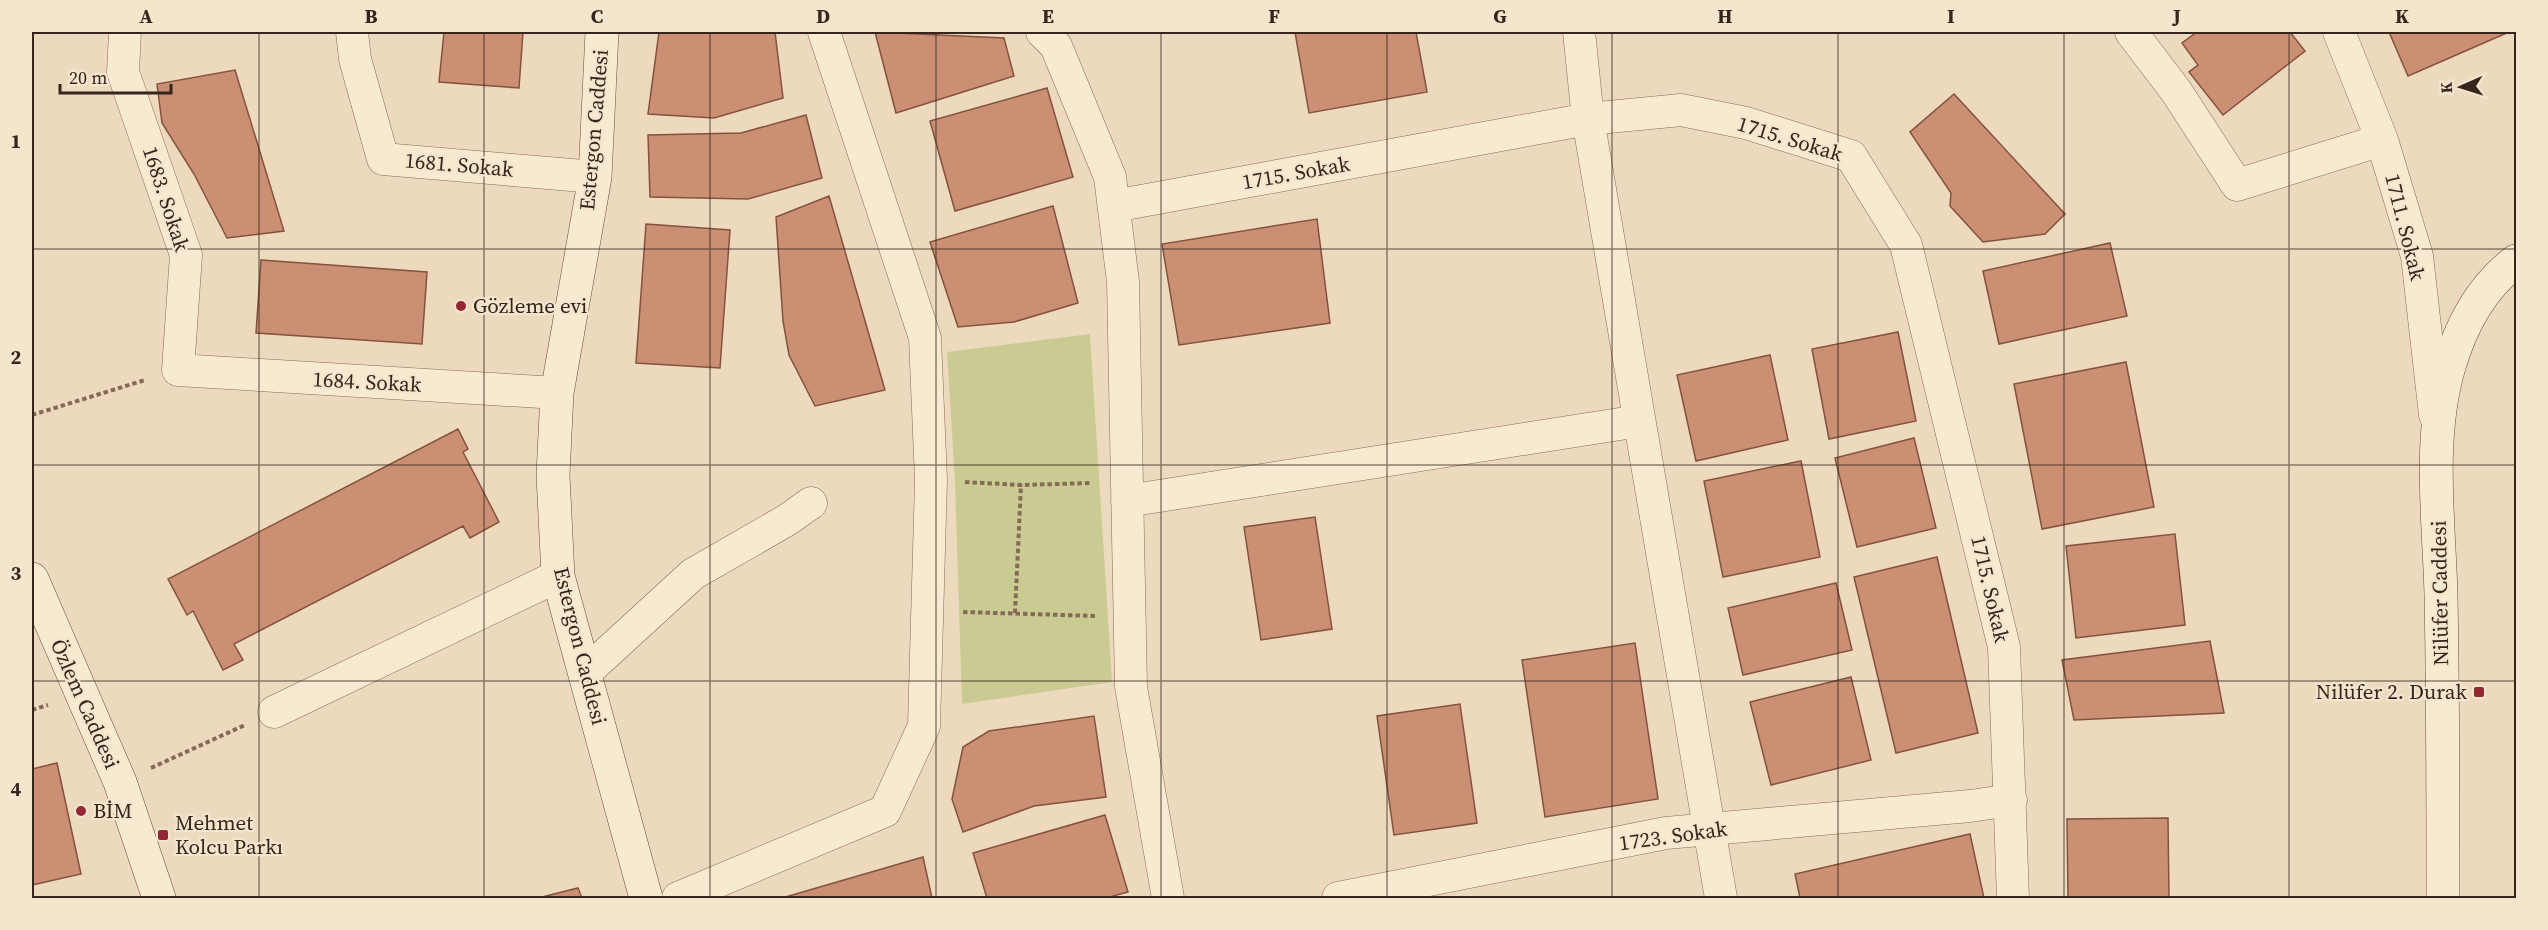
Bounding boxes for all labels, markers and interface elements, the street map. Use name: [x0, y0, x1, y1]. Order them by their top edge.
text: A: [139, 2, 153, 30]
text: B: [364, 2, 378, 30]
text: C: [591, 2, 603, 30]
text: D: [816, 2, 830, 30]
text: E: [1042, 2, 1054, 30]
text: F: [1268, 2, 1280, 30]
text: G: [1493, 2, 1507, 30]
text: H: [1717, 2, 1733, 30]
text: I: [1947, 2, 1955, 30]
text: J: [2171, 2, 2181, 30]
text: K: [2395, 2, 2409, 30]
street label: Estergon Caddesi: [572, 48, 615, 212]
scale bar: [60, 57, 171, 95]
north arrow: [2431, 57, 2491, 117]
text: 20 m: [69, 65, 107, 90]
text: K: [2435, 81, 2457, 94]
street label: 1715. Sokak: [1734, 109, 1847, 168]
text: 1: [11, 127, 21, 155]
street label: 1683. Sokak: [136, 143, 197, 256]
street label: 1681. Sokak: [404, 145, 515, 184]
street label: 1715. Sokak: [1240, 149, 1353, 196]
street label: 1711. Sokak: [2378, 171, 2433, 284]
place label: Gözleme evi: [473, 291, 587, 320]
marker: Gözleme evi: [454, 299, 468, 313]
text: 2: [11, 343, 22, 371]
street label: 1684. Sokak: [312, 364, 423, 399]
street label: Nilüfer Caddesi: [2424, 520, 2455, 666]
street label: 1715. Sokak: [1964, 533, 2017, 646]
text: 3: [11, 559, 22, 587]
street label: Estergon Caddesi: [547, 564, 614, 728]
street label: Özlem Caddesi: [44, 634, 127, 773]
place label: Nilüfer 2. Durak: [2316, 677, 2468, 706]
marker: Nilüfer 2. Durak: [2472, 685, 2486, 699]
text: 4: [11, 775, 22, 803]
place label: BİM: [93, 796, 132, 825]
marker: BİM: [74, 804, 88, 818]
place label: Mehmet Kolcu Parkı: [175, 808, 283, 861]
street label: 1723. Sokak: [1617, 813, 1729, 857]
marker: Mehmet Kolcu Parkı: [156, 828, 170, 842]

